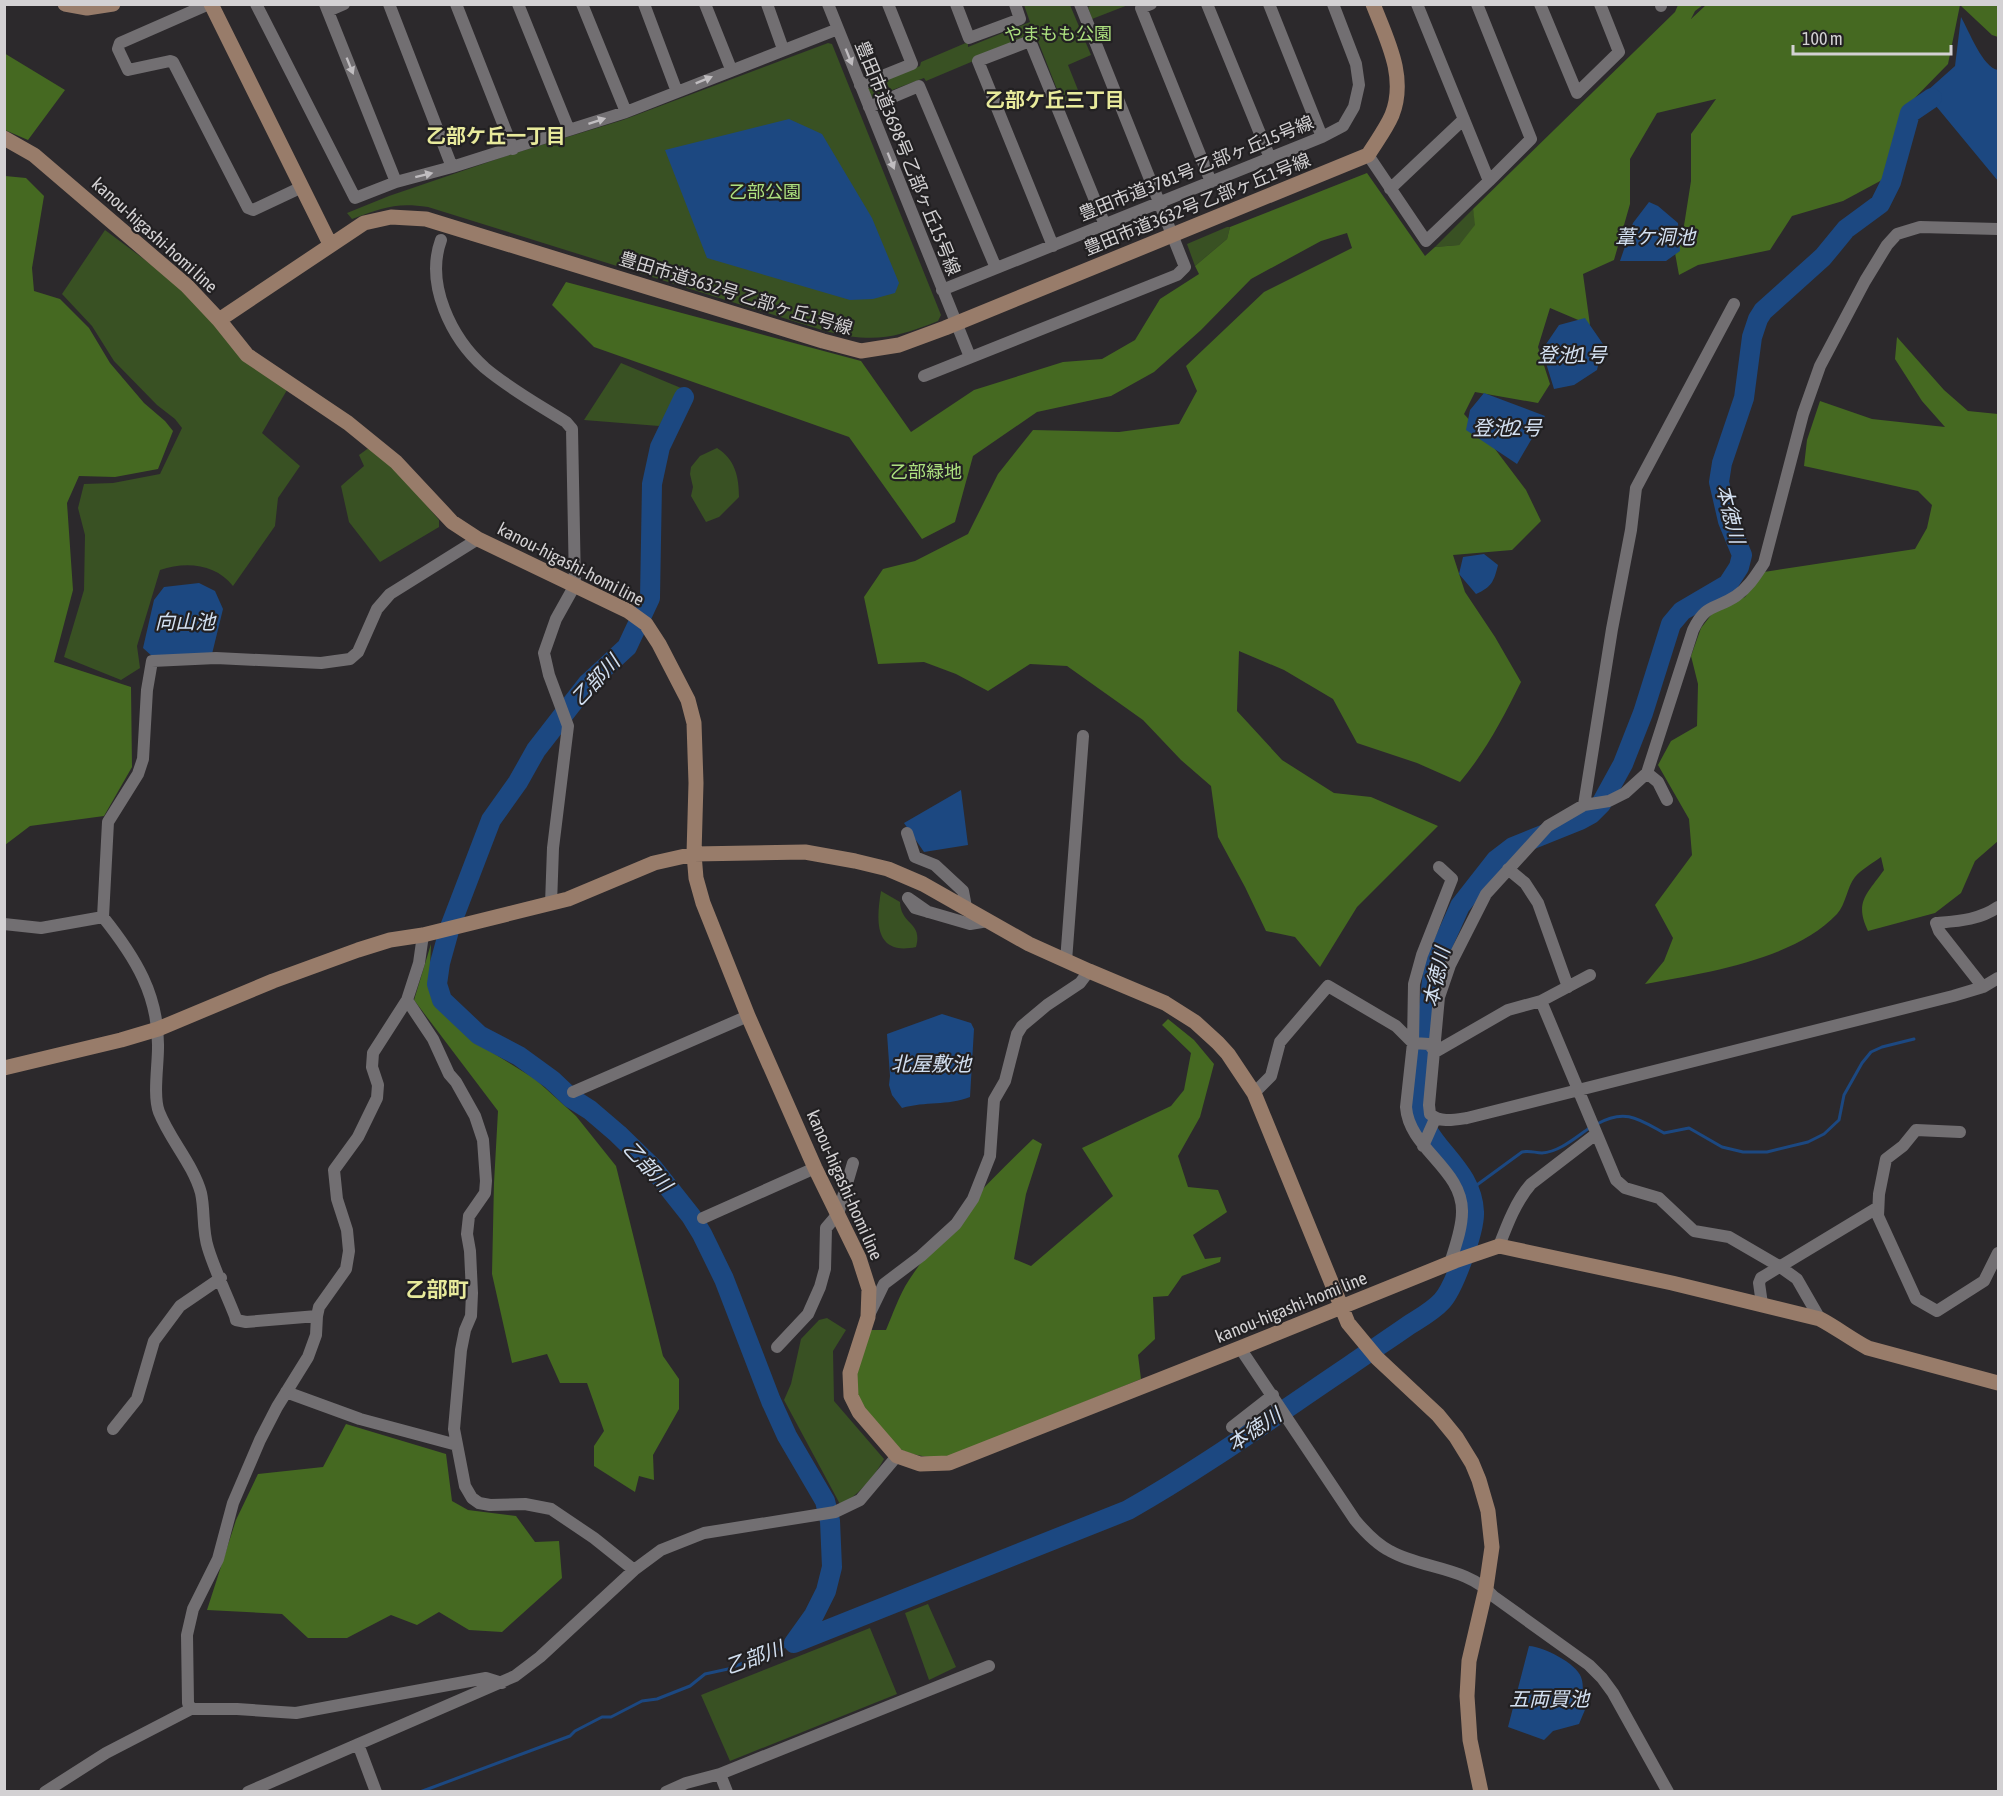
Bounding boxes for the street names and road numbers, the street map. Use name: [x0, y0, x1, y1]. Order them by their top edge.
street label: 豊田市道3698号 乙部ヶ丘15号線: [851, 38, 965, 278]
street label: 豊田市道3781号 乙部ヶ丘15号線: [1076, 111, 1316, 225]
street label: 豊田市道3632号 乙部ヶ丘1号線: [1081, 149, 1313, 259]
street label: kanou-higashi-homi line: [88, 173, 222, 297]
street label: 豊田市道3632号 乙部ヶ丘1号線: [617, 247, 855, 339]
street label: kanou-higashi-homi line: [494, 518, 648, 610]
street label: kanou-higashi-homi line: [803, 1107, 887, 1263]
street label: kanou-higashi-homi line: [1212, 1267, 1370, 1347]

